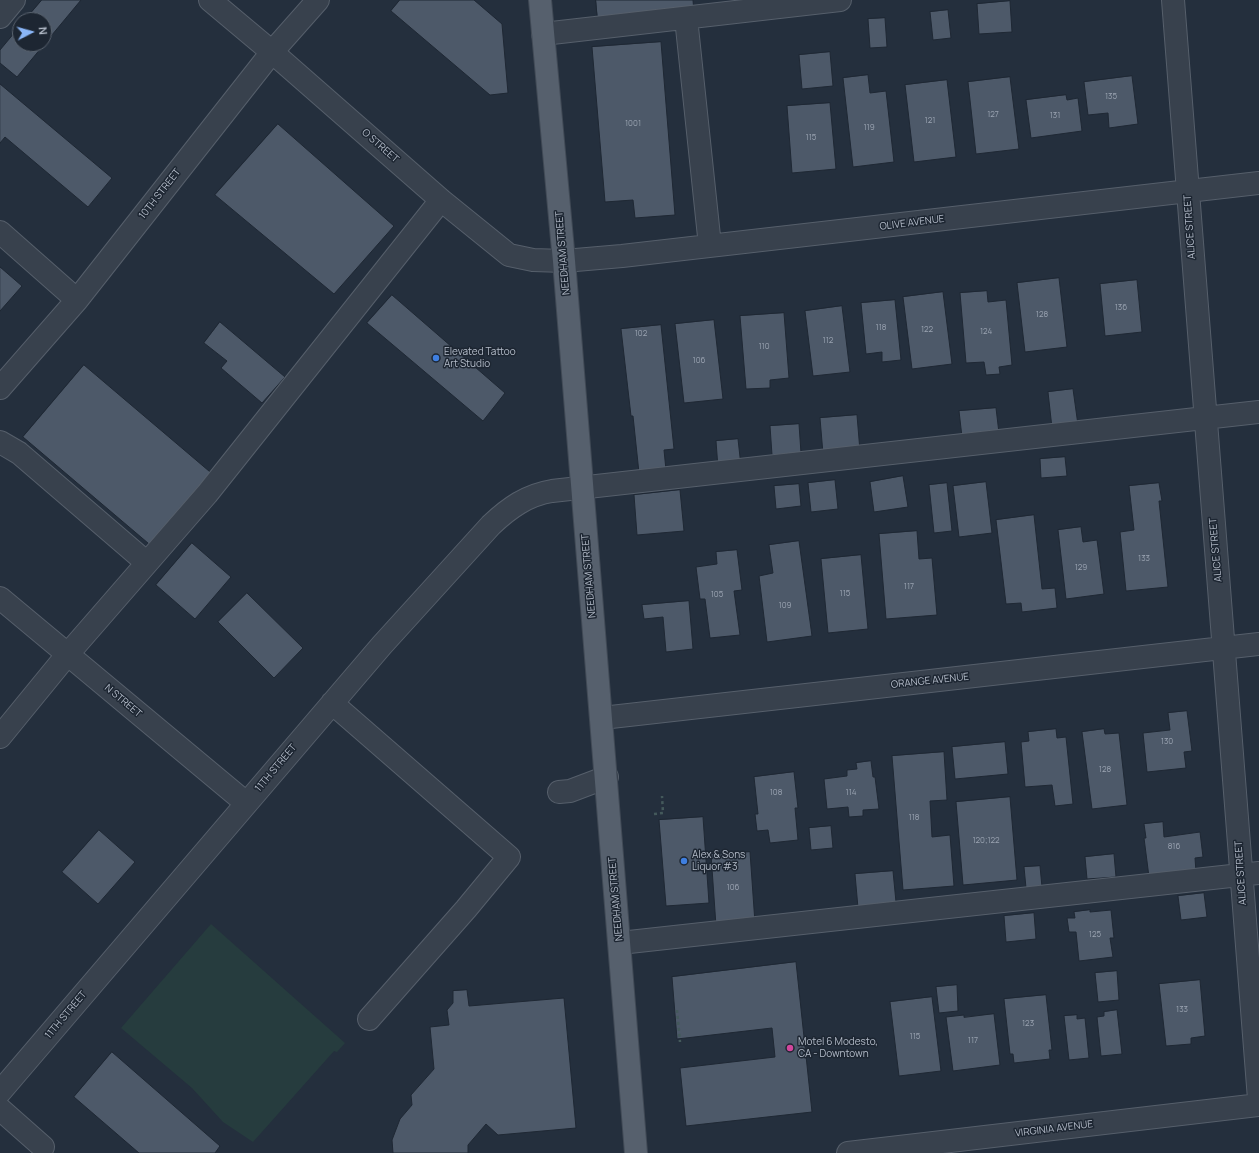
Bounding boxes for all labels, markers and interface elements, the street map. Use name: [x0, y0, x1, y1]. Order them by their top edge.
north arrow: [12, 12, 52, 52]
text: N: [36, 26, 51, 36]
house number: 135: [1105, 92, 1117, 102]
house number: 127: [987, 110, 999, 120]
house number: 131: [1050, 111, 1060, 121]
house number: 121: [925, 116, 935, 126]
house number: 1001: [625, 119, 641, 129]
house number: 119: [863, 123, 875, 133]
street label: O STREET: [359, 127, 401, 165]
house number: 115: [806, 133, 816, 143]
street label: 10TH STREET: [137, 166, 183, 222]
street label: ALICE STREET: [1182, 194, 1198, 260]
street label: NEEDHAM STREET: [553, 210, 573, 296]
street label: OLIVE AVENUE: [879, 213, 945, 233]
house number: 136: [1115, 303, 1127, 313]
house number: 128: [1036, 310, 1048, 320]
house number: 118: [876, 323, 886, 333]
house number: 122: [921, 325, 933, 335]
house number: 124: [980, 327, 992, 337]
house number: 102: [635, 329, 647, 339]
house number: 112: [823, 336, 833, 346]
house number: 110: [758, 342, 770, 352]
place label: Elevated Tattoo Art Studio: [444, 346, 516, 370]
marker: Elevated Tattoo Art Studio: [431, 353, 441, 363]
house number: 106: [693, 356, 705, 366]
street label: ALICE STREET: [1207, 517, 1225, 583]
street label: NEEDHAM STREET: [579, 533, 599, 619]
house number: 133: [1138, 554, 1150, 564]
house number: 129: [1075, 563, 1087, 573]
house number: 117: [904, 582, 914, 592]
house number: 115: [840, 589, 850, 599]
house number: 105: [711, 590, 723, 600]
house number: 109: [779, 601, 791, 611]
street label: ORANGE AVENUE: [890, 671, 970, 691]
street label: N STREET: [102, 682, 144, 720]
house number: 130: [1161, 737, 1173, 747]
street label: 11TH STREET: [253, 742, 299, 794]
house number: 128: [1099, 765, 1111, 775]
house number: 108: [770, 788, 782, 798]
house number: 114: [846, 788, 856, 798]
house number: 118: [909, 813, 919, 823]
house number: 120;122: [972, 836, 1000, 846]
street label: ALICE STREET: [1233, 840, 1249, 906]
house number: 816: [1168, 842, 1180, 852]
place label: Alex & Sons Liquor #3: [692, 849, 745, 872]
street label: NEEDHAM STREET: [606, 856, 626, 942]
marker: Alex & Sons Liquor #3: [679, 856, 689, 866]
house number: 106: [727, 883, 739, 893]
house number: 125: [1089, 930, 1101, 940]
street label: 11TH STREET: [43, 989, 89, 1041]
house number: 133: [1176, 1005, 1188, 1015]
house number: 123: [1022, 1019, 1034, 1029]
house number: 115: [910, 1032, 920, 1042]
place label: Motel 6 Modesto, CA - Downtown: [798, 1036, 878, 1060]
house number: 117: [968, 1036, 978, 1046]
marker: Motel 6 Modesto, CA - Downtown: [785, 1043, 795, 1053]
street label: VIRGINIA AVENUE: [1014, 1118, 1094, 1140]

